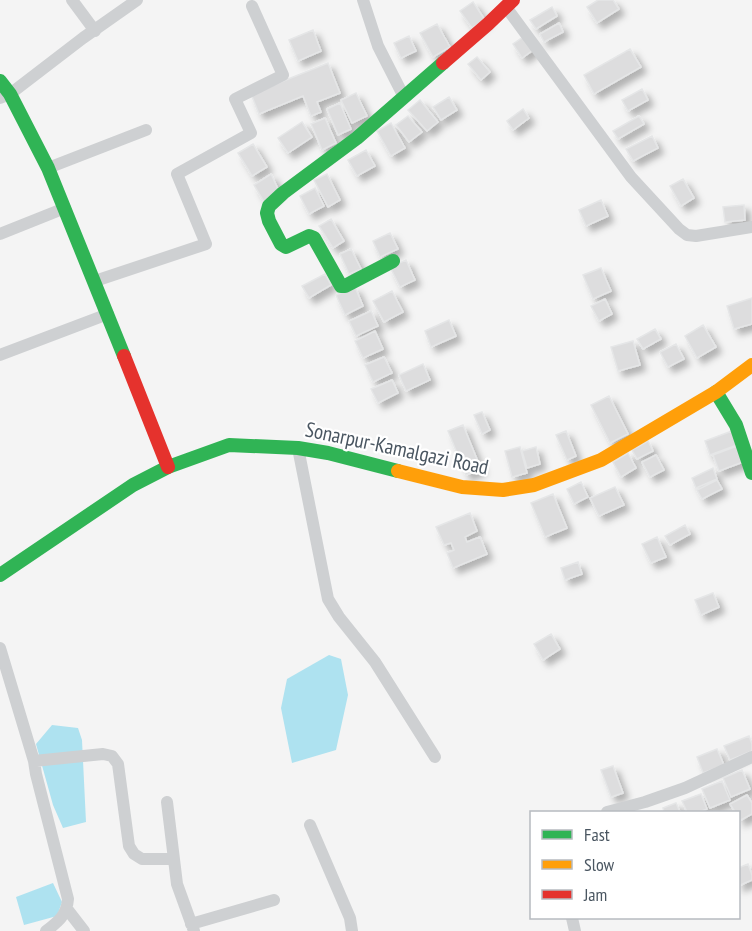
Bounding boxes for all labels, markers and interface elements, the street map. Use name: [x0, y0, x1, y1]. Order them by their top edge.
street label: Sonarpur-Kamalgazi Road: [303, 415, 491, 481]
legend: [530, 811, 740, 919]
text: Fast: [584, 823, 610, 846]
text: Slow: [584, 853, 615, 876]
text: Jam: [583, 883, 607, 906]

